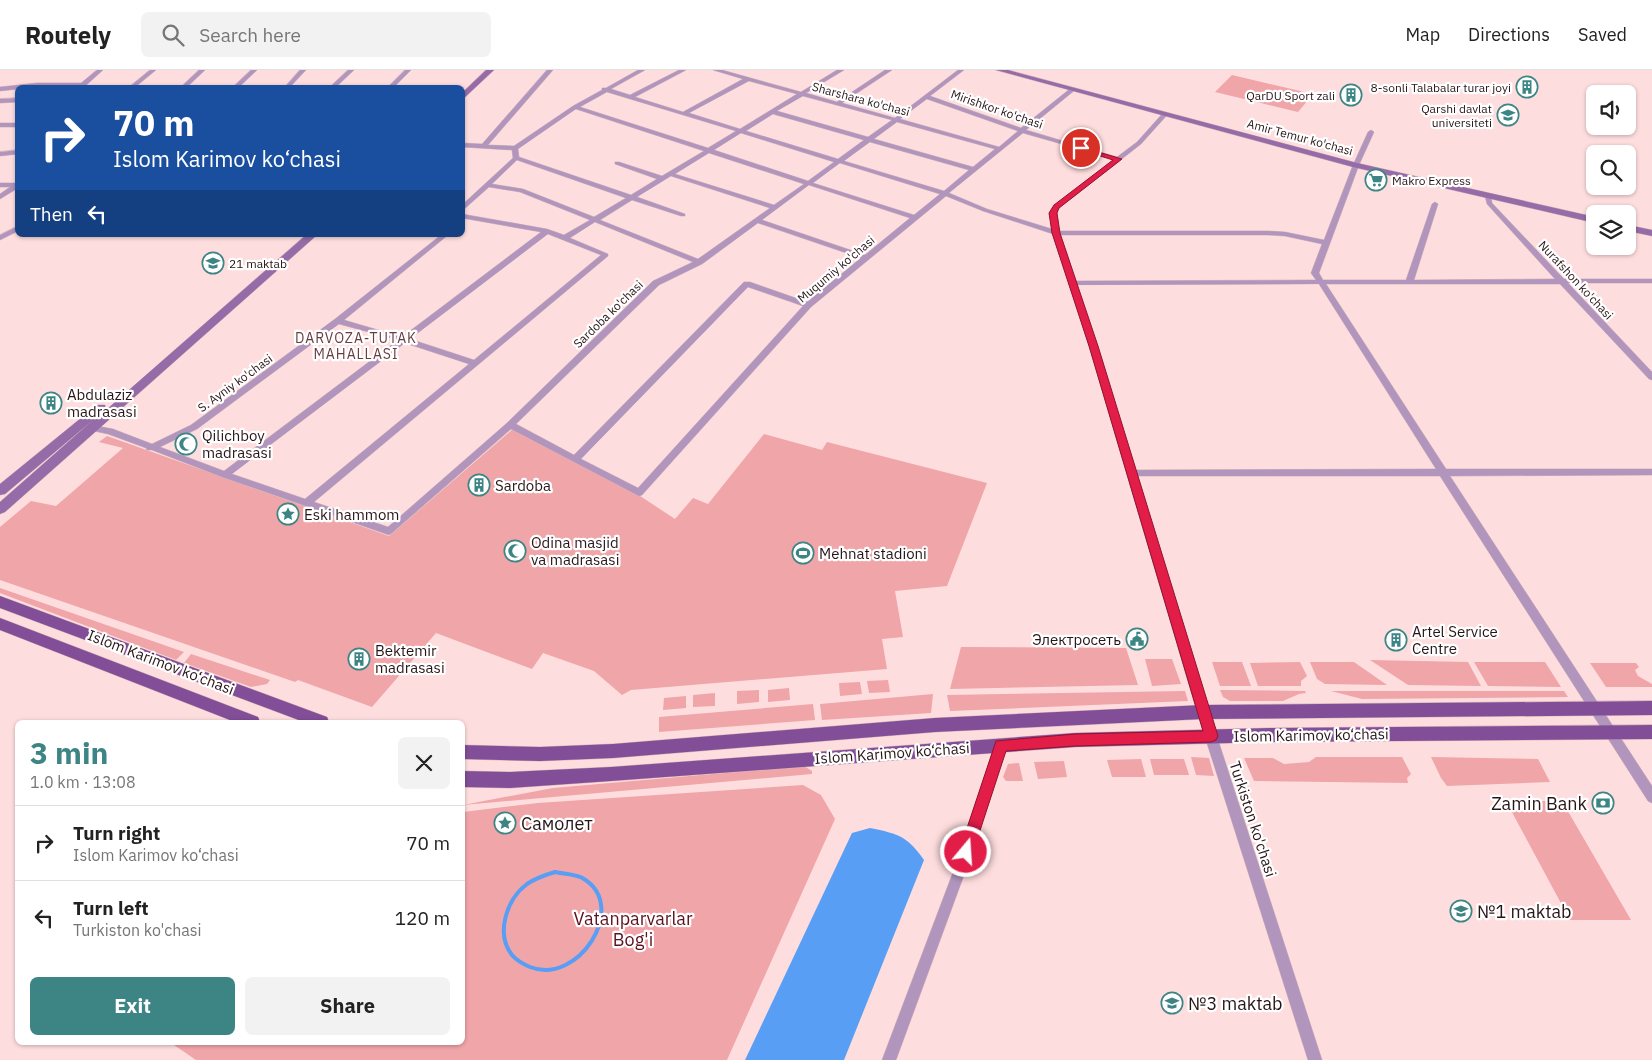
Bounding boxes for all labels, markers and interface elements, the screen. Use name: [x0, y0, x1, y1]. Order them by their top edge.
search box: [141, 12, 491, 57]
text: Routely: [25, 19, 111, 51]
icon: search: [159, 21, 187, 49]
text: Search here: [199, 23, 301, 47]
text: Map: [1405, 23, 1440, 46]
text: Directions: [1468, 23, 1550, 46]
text: Saved: [1578, 23, 1627, 46]
building icon: 8-sonli Talabalar turar joyi: [1515, 75, 1539, 99]
street label: Sharshara ko'chasi: [810, 79, 912, 119]
place label: 8-sonli Talabalar turar joyi: [1370, 80, 1511, 95]
building icon: QarDU Sport zali: [1339, 83, 1363, 107]
map controls: [1586, 85, 1636, 255]
button: sound: [1586, 85, 1636, 135]
street label: Mirishkor ko'chasi: [949, 86, 1045, 132]
place label: QarDU Sport zali: [1246, 88, 1335, 103]
text: 70 m: [113, 100, 195, 146]
place label: Qarshi davlat universiteti: [1421, 101, 1492, 130]
school or university icon: Qarshi davlat universiteti: [1496, 103, 1520, 127]
icon: right: [30, 105, 95, 170]
street label: Amir Temur ko'chasi: [1245, 116, 1355, 158]
pin: [1060, 127, 1102, 169]
icon: arrive: [1067, 134, 1095, 162]
text: Islom Karimov ko‘chasi: [113, 144, 341, 173]
button: search: [1586, 145, 1636, 195]
supermarket icon: Makro Express: [1364, 168, 1388, 192]
place label: Makro Express: [1392, 173, 1471, 188]
icon: left: [83, 200, 111, 228]
text: Then: [30, 202, 73, 226]
button: layers: [1586, 205, 1636, 255]
street label: Muqumiy ko'chasi: [794, 232, 878, 306]
street label: Nurafshon ko'chasi: [1536, 237, 1616, 323]
school or university icon: 21 maktab: [201, 251, 225, 275]
place label: 21 maktab: [229, 256, 287, 271]
street label: Sardoba ko'chasi: [570, 277, 646, 351]
district label: DARVOZA-TUTAK MAHALLASI: [295, 329, 417, 363]
street label: S. Ayniy ko'chasi: [195, 351, 275, 415]
place label: Abdulaziz madrasasi: [67, 385, 137, 421]
building icon: Abdulaziz madrasasi: [39, 391, 63, 415]
place label: Qilichboy madrasasi: [202, 426, 272, 462]
mosque icon: Qilichboy madrasasi: [174, 432, 198, 456]
building icon: Sardoba: [467, 473, 491, 497]
place label: Sardoba: [495, 476, 551, 495]
place icon: Eski hammom: [276, 502, 300, 526]
place label: Eski hammom: [304, 505, 399, 524]
place label: Odina masjid va madrasasi: [531, 533, 619, 569]
mosque icon: Odina masjid va madrasasi: [503, 539, 527, 563]
sports icon: Mehnat stadioni: [791, 541, 815, 565]
place label: Mehnat stadioni: [819, 544, 927, 563]
place label: Artel Service Centre: [1412, 622, 1498, 658]
street label: Islom Karimov ko‘chasi: [85, 625, 237, 699]
public building icon: Электросеть: [1125, 627, 1149, 651]
building icon: Artel Service Centre: [1384, 628, 1408, 652]
place label: Электросеть: [1032, 630, 1121, 649]
place label: Bektemir madrasasi: [375, 641, 445, 677]
building icon: Bektemir madrasasi: [347, 647, 371, 671]
street label: Islom Karimov ko‘chasi: [1233, 724, 1389, 746]
text: 3 min: [30, 733, 108, 772]
button: close: [398, 737, 450, 789]
street label: Islom Karimov ko‘chasi: [814, 738, 970, 768]
street label: Turkiston ko'chasi: [1225, 759, 1281, 879]
text: 1.0 km · 13:08: [30, 772, 136, 792]
bank icon: Zamin Bank: [1591, 791, 1615, 815]
place label: Zamin Bank: [1491, 792, 1587, 815]
place icon: Самолет: [493, 811, 517, 835]
place label: Самолет: [521, 812, 593, 835]
text: Turn right: [73, 821, 160, 845]
position arrow: [939, 825, 991, 877]
icon: right: [30, 829, 58, 857]
text: 70 m: [406, 831, 450, 855]
text: Islom Karimov ko‘chasi: [73, 845, 239, 865]
text: Turn left: [73, 896, 149, 920]
school or university icon: №1 maktab: [1449, 899, 1473, 923]
place label: №1 maktab: [1477, 900, 1572, 923]
icon: left: [30, 904, 58, 932]
text: 120 m: [395, 906, 450, 930]
park label: Vatanparvarlar Bog'i: [573, 907, 693, 951]
text: Turkiston ko'chasi: [73, 920, 202, 940]
button: Exit: [30, 977, 235, 1035]
button: Share: [245, 977, 450, 1035]
school or university icon: №3 maktab: [1160, 991, 1184, 1015]
place label: №3 maktab: [1188, 992, 1283, 1015]

